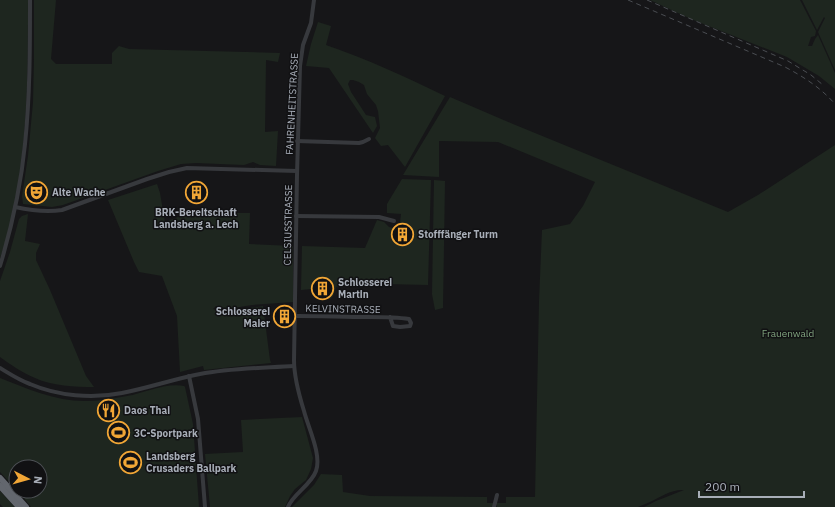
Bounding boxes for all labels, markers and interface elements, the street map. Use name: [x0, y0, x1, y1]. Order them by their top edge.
street label: FAHRENHEITSTRASSE: [283, 53, 301, 155]
theatre icon: Alte Wache: [24, 179, 50, 205]
building icon: BRK-Bereitschaft Landsberg a. Lech: [183, 179, 209, 205]
street label: CELSIUSSTRASSE: [281, 184, 295, 266]
place label: Alte Wache: [52, 186, 106, 199]
place label: BRK-Bereitschaft Landsberg a. Lech: [154, 206, 238, 231]
building icon: Stofffänger Turm: [390, 221, 416, 247]
place label: Stofffänger Turm: [418, 228, 498, 241]
building icon: Schlosserei Martin: [310, 275, 336, 301]
place label: Schlosserei Martin: [338, 276, 392, 301]
street label: KELVINSTRASSE: [305, 302, 381, 316]
building icon: Schlosserei Maier: [272, 304, 298, 330]
place label: Schlosserei Maier: [216, 305, 270, 330]
park label: Frauenwald: [762, 327, 814, 340]
restaurant icon: Daos Thai: [95, 397, 121, 423]
place label: Daos Thai: [124, 404, 170, 417]
sports icon: 3C-Sportpark: [106, 420, 132, 446]
place label: 3C-Sportpark: [134, 427, 198, 440]
sports icon: Landsberg Crusaders Ballpark: [117, 449, 143, 475]
place label: Landsberg Crusaders Ballpark: [146, 450, 237, 475]
north arrow: [8, 459, 48, 499]
scale bar: [699, 473, 804, 499]
text: N: [31, 475, 45, 485]
text: 200 m: [705, 479, 740, 494]

